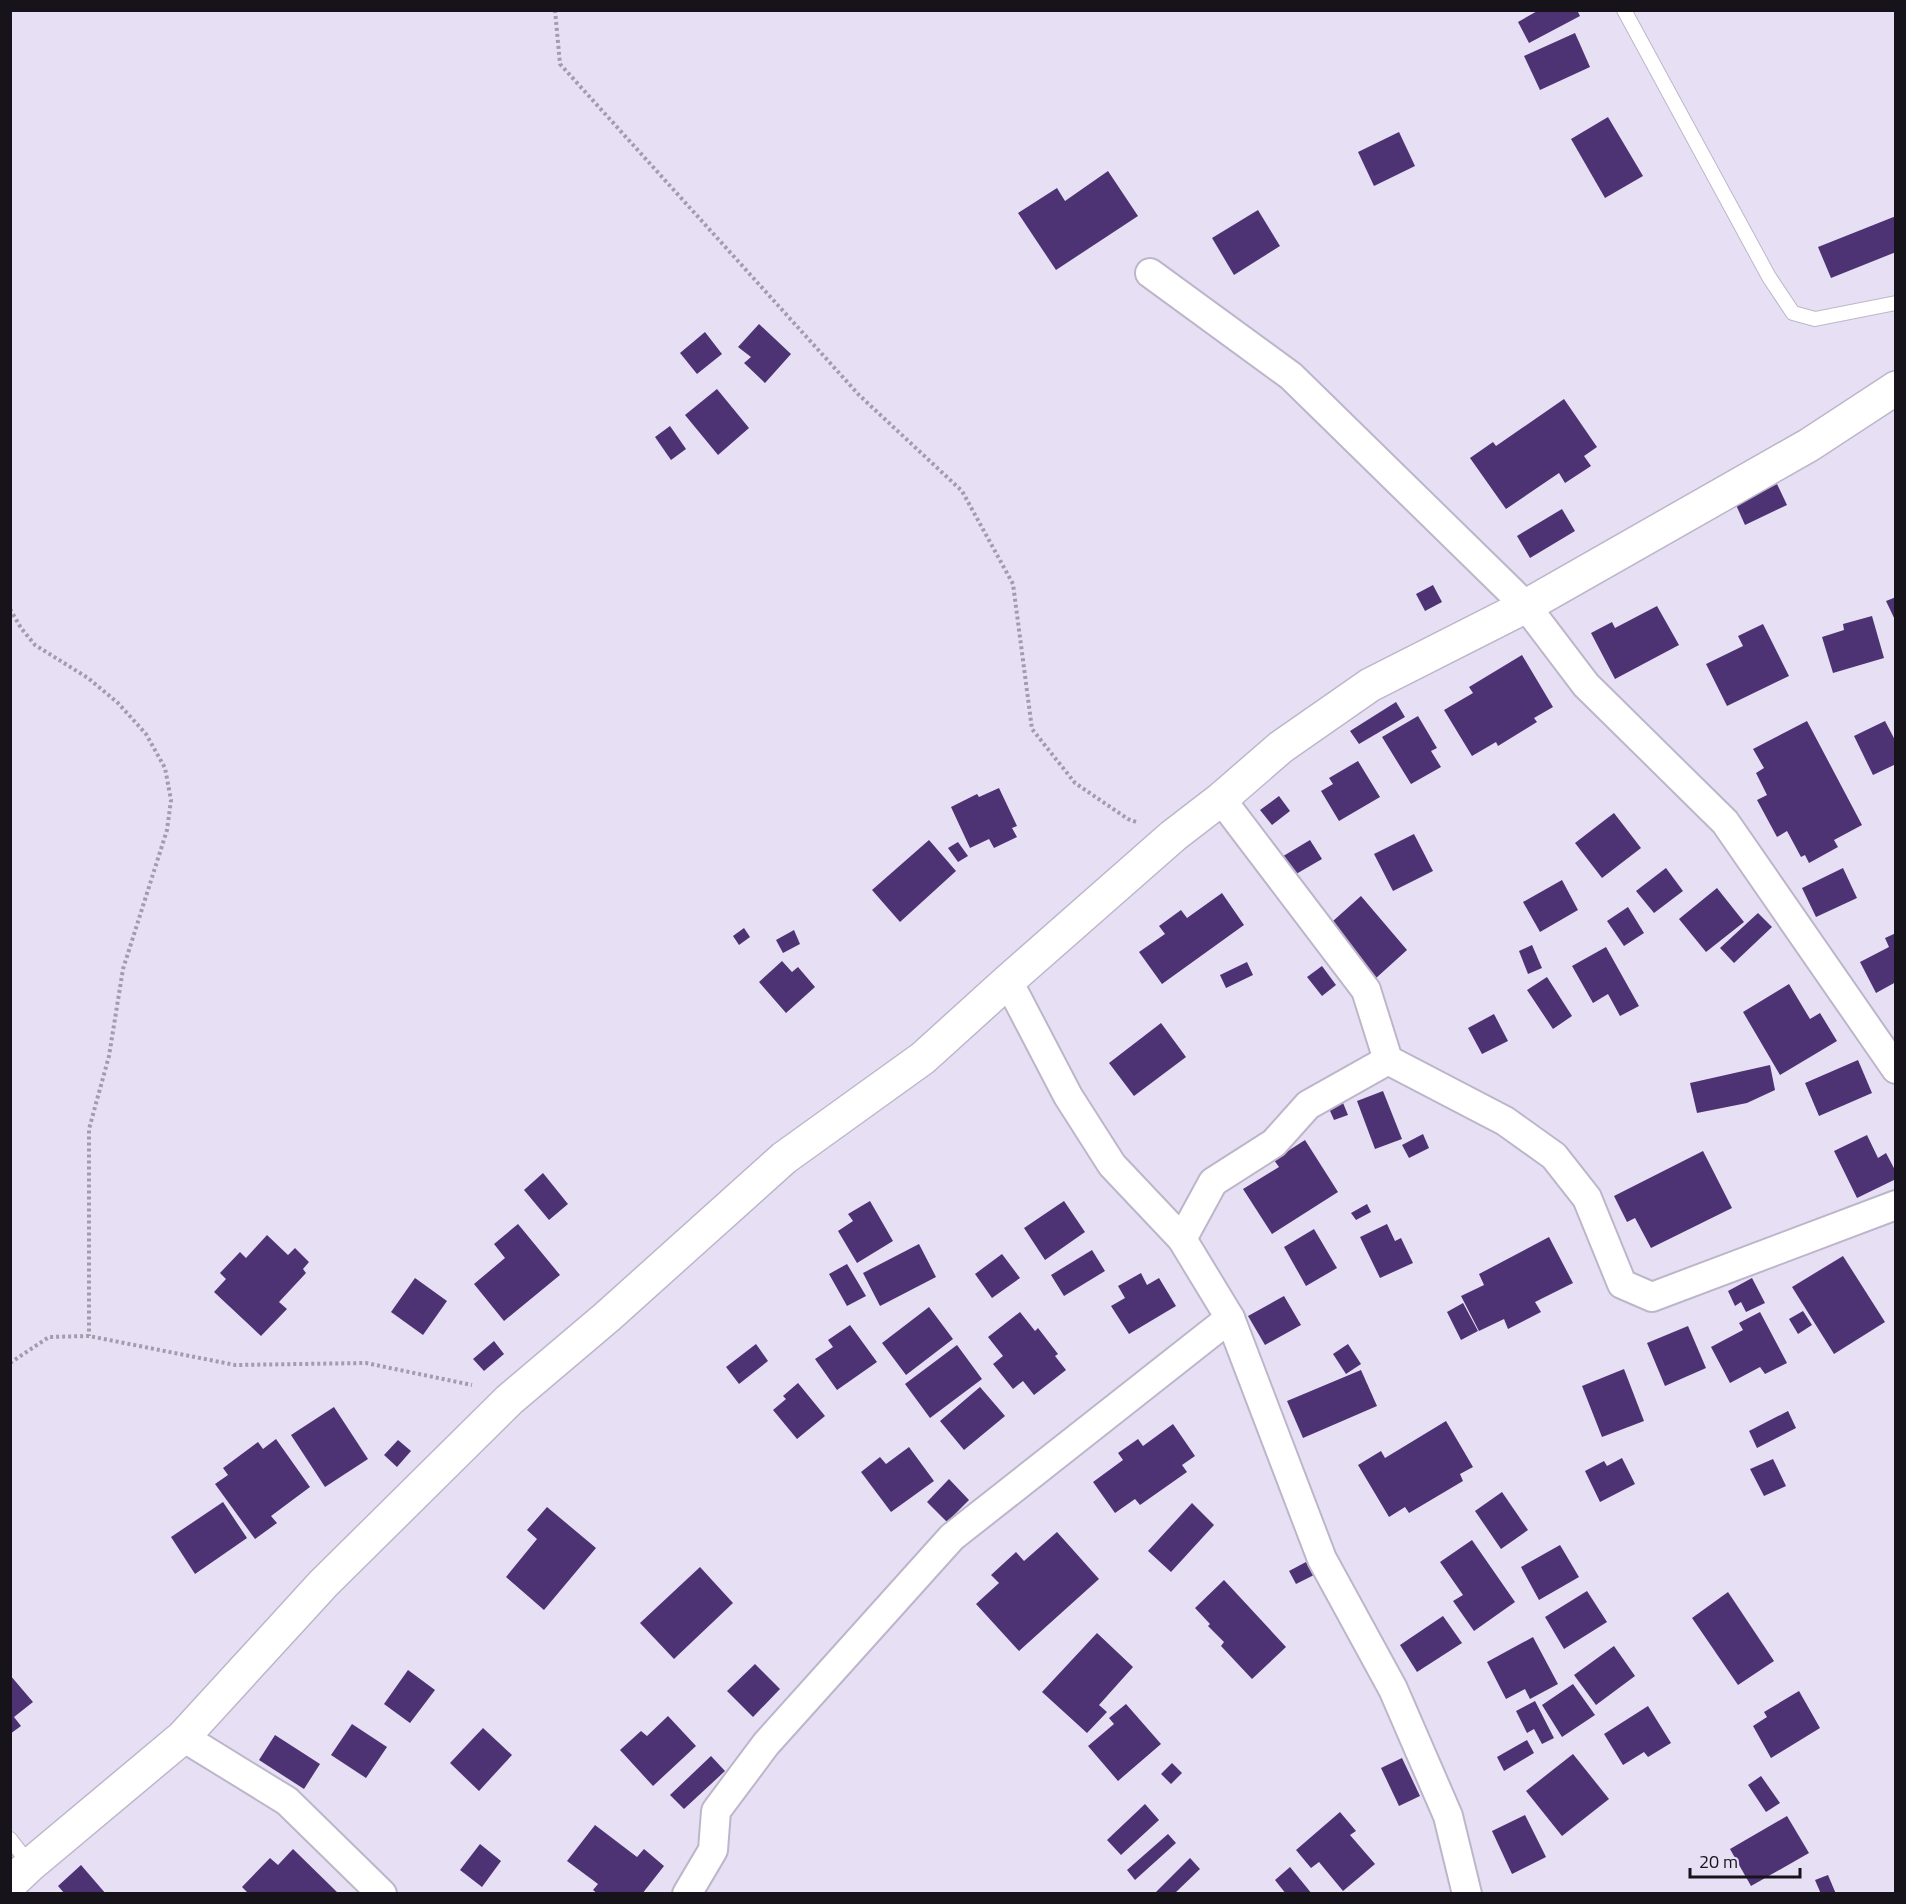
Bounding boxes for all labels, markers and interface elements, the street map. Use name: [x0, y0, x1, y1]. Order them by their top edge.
scale bar: [1690, 1841, 1800, 1879]
text: 20 m: [1699, 1848, 1738, 1875]

